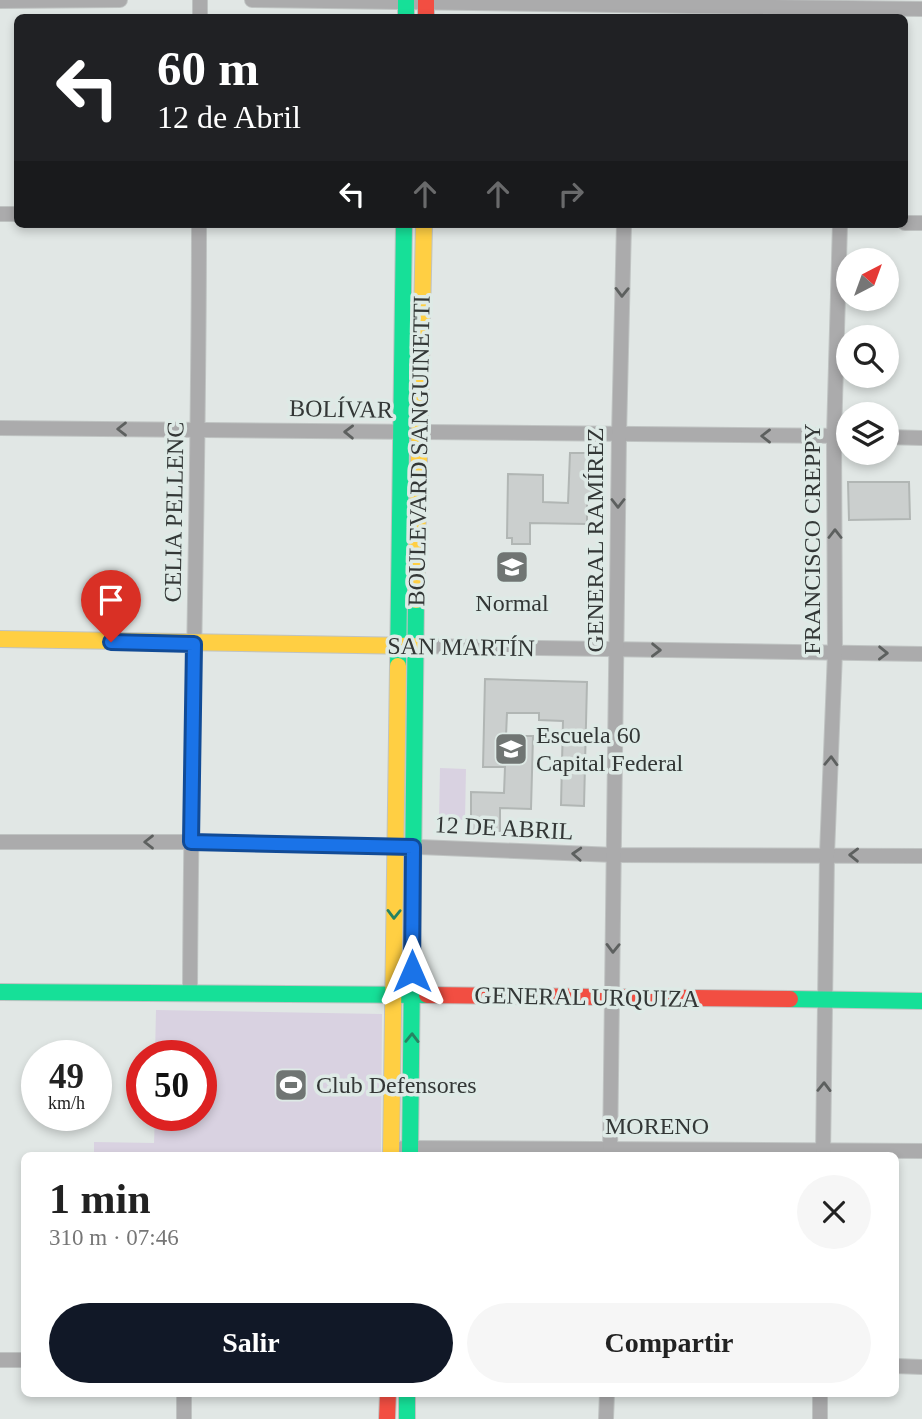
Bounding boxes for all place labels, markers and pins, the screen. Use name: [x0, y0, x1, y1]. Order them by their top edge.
school or university icon: Normal: [493, 548, 531, 586]
pin: [81, 570, 141, 642]
place label: Normal: [475, 590, 549, 616]
place label: Escuela 60 Capital Federal: [536, 722, 684, 776]
school or university icon: Escuela 60 Capital Federal: [492, 730, 530, 768]
sports icon: Club Defensores: [272, 1066, 310, 1104]
place label: Club Defensores: [316, 1072, 477, 1098]

